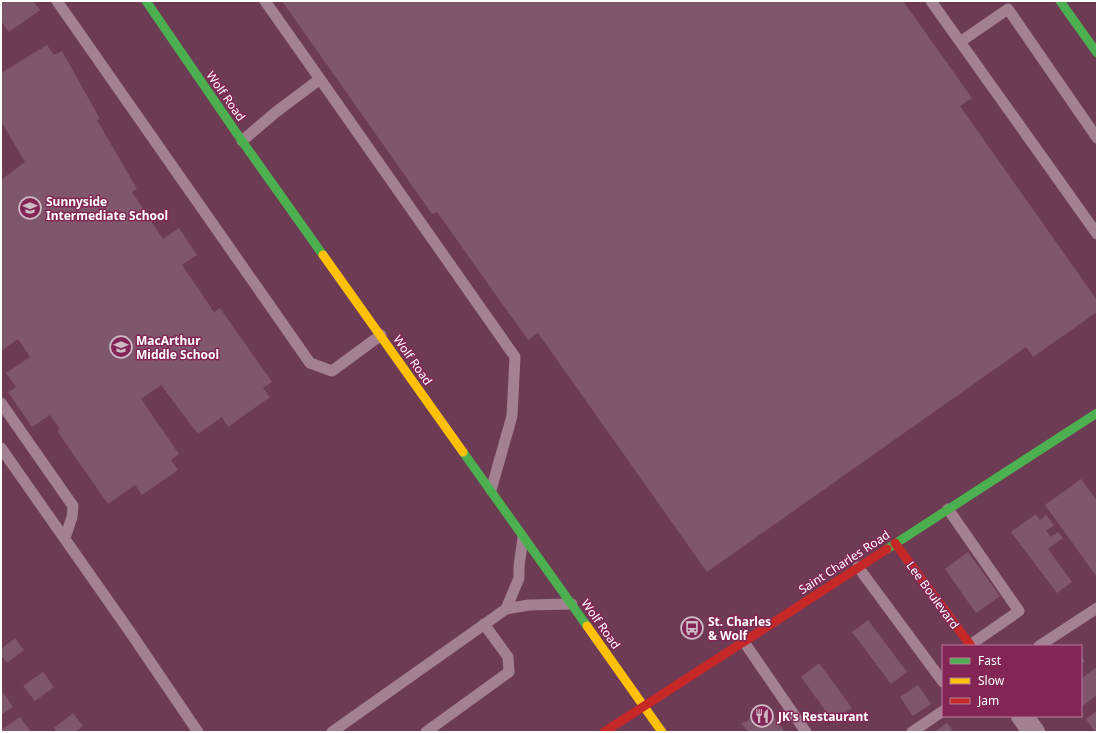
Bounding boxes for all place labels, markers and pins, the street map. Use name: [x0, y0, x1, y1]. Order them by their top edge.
place label: Sunnyside Intermediate School: [46, 193, 168, 224]
school or university icon: Sunnyside Intermediate School: [17, 195, 43, 221]
place label: MacArthur Middle School: [136, 332, 219, 363]
school or university icon: MacArthur Middle School: [108, 334, 134, 360]
place label: St. Charles & Wolf: [708, 613, 771, 644]
bus stop icon: St. Charles & Wolf: [679, 615, 705, 641]
restaurant icon: JK's Restaurant: [749, 703, 775, 729]
place label: JK's Restaurant: [777, 708, 869, 725]

